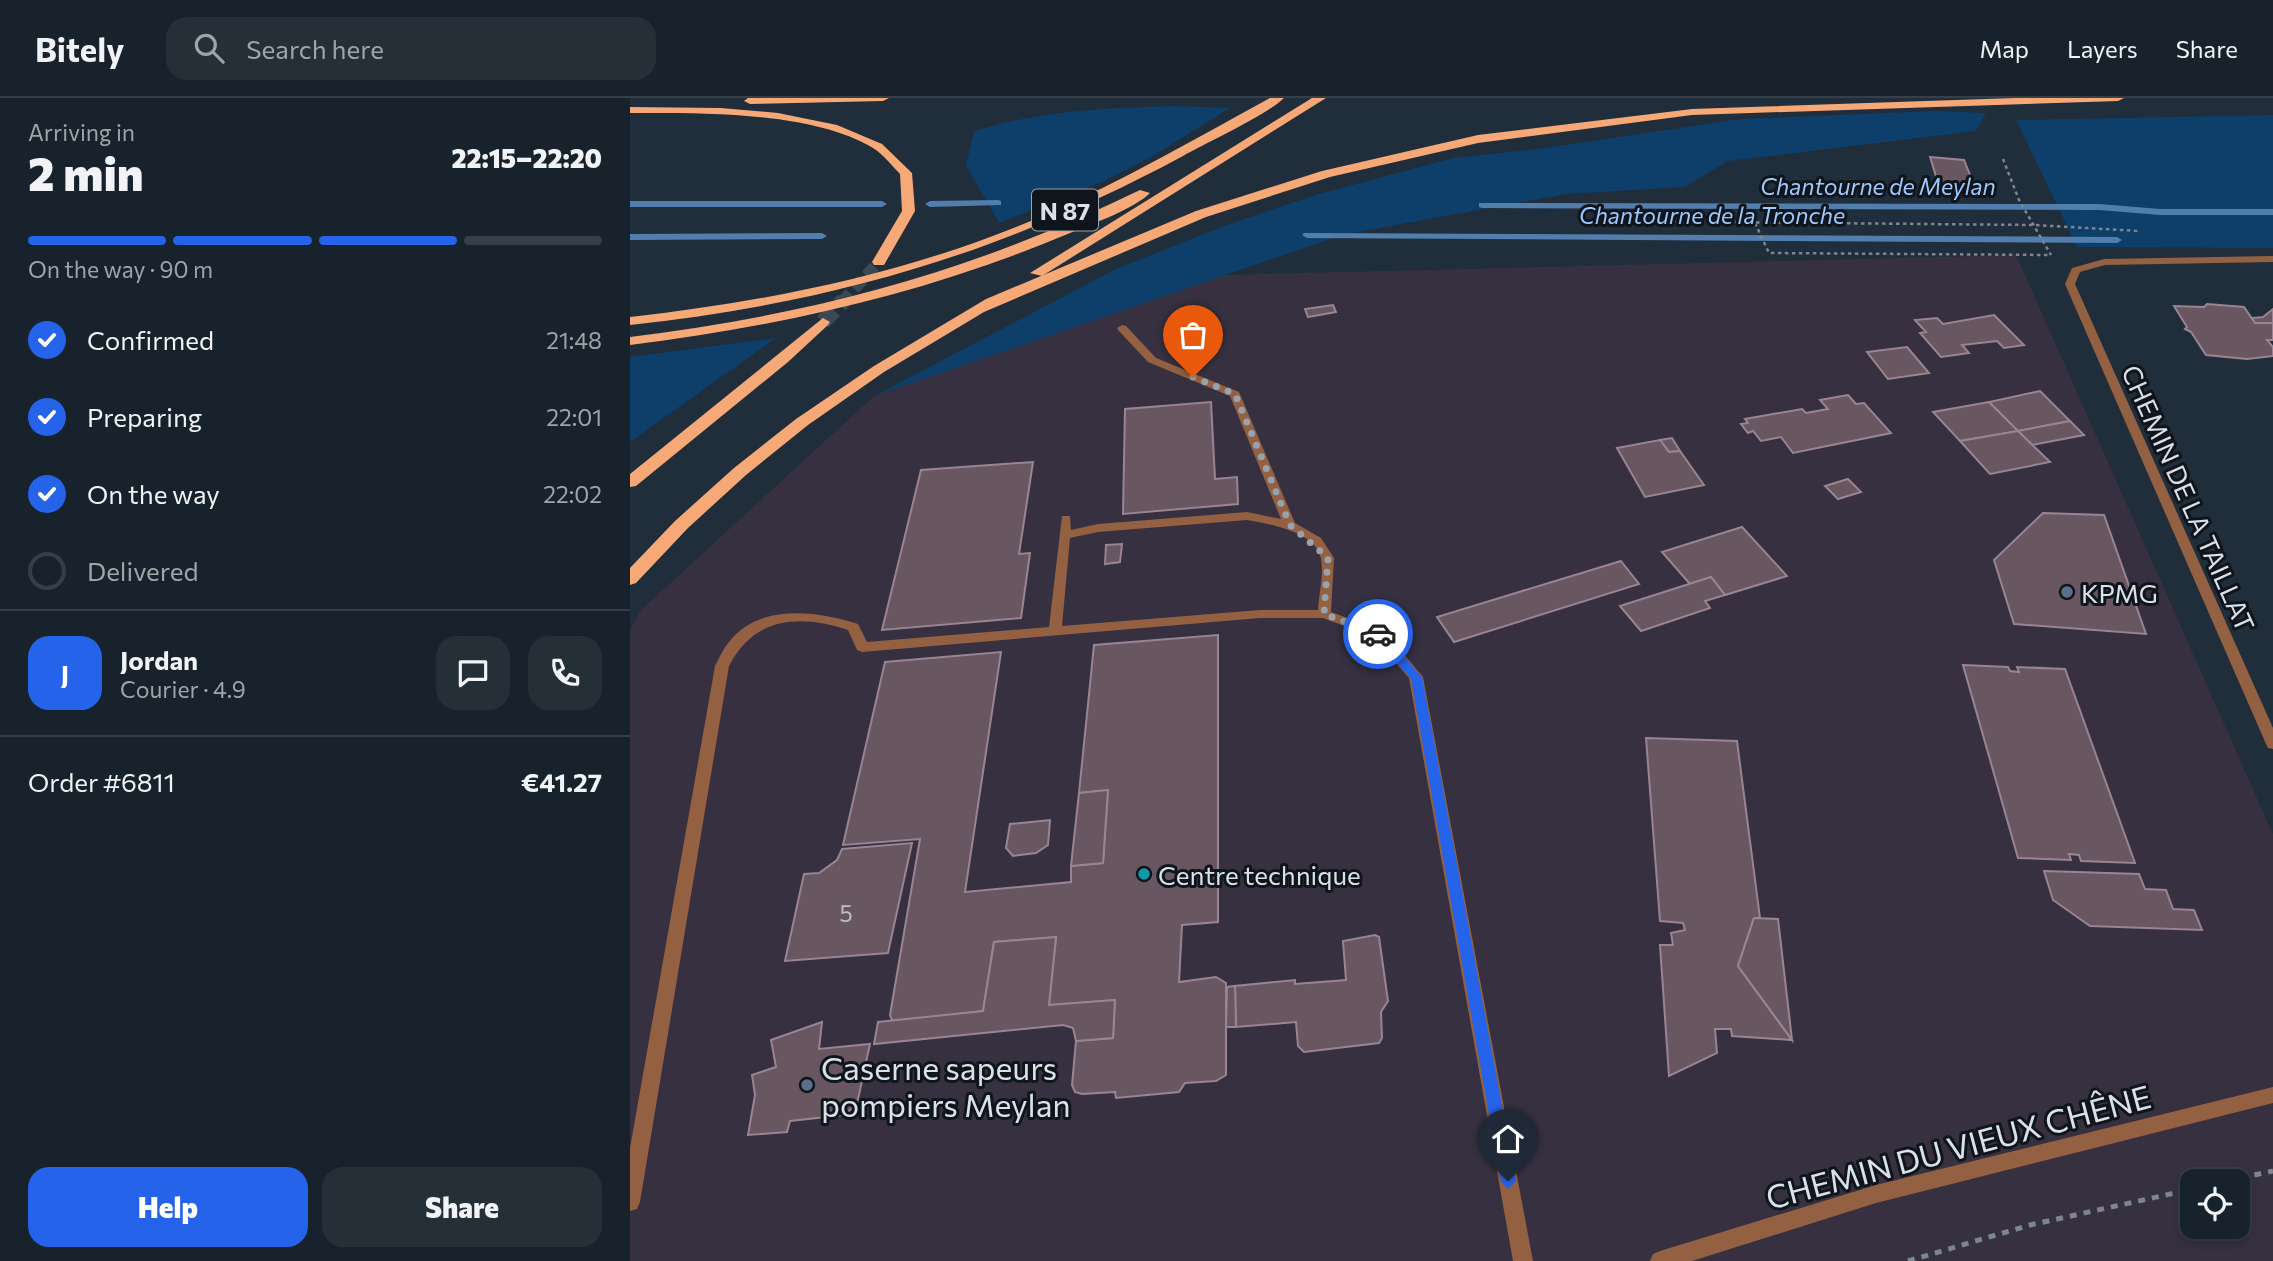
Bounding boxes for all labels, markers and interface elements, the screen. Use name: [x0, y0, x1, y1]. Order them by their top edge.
search box: [166, 17, 656, 80]
text: Bitely: [35, 28, 124, 69]
icon: search: [190, 29, 228, 67]
text: Search here: [246, 33, 384, 64]
text: Map: [1980, 34, 2029, 63]
text: Layers: [2067, 34, 2138, 63]
text: Share: [2176, 34, 2238, 63]
text: Arriving in: [28, 118, 135, 146]
text: 22:15–22:20: [451, 142, 602, 173]
text: 2 min: [28, 144, 144, 200]
water label: Chantourne de Meylan: [1760, 172, 1996, 200]
road number: N 87: [1032, 190, 1098, 230]
water label: Chantourne de la Tronche: [1579, 201, 1845, 229]
text: On the way · 90 m: [28, 255, 213, 283]
pin: [1163, 305, 1223, 377]
icon: bag: [1174, 316, 1212, 354]
icon: check: [28, 321, 66, 359]
text: Confirmed: [87, 324, 214, 355]
text: 21:48: [546, 326, 602, 354]
street label: CHEMIN DE LA TAILLAT: [2116, 360, 2262, 636]
icon: check: [28, 398, 66, 436]
text: Preparing: [87, 401, 202, 432]
text: 22:01: [546, 403, 602, 431]
icon: check: [28, 475, 66, 513]
text: On the way: [87, 478, 220, 509]
text: 22:02: [543, 480, 602, 508]
text: Delivered: [87, 555, 198, 586]
place label: KPMG: [2081, 577, 2158, 608]
marker: KPMG: [2059, 584, 2075, 600]
courier: [1343, 599, 1413, 669]
icon: car: [1359, 615, 1397, 653]
button: chat: [436, 636, 510, 710]
button: phone: [528, 636, 602, 710]
text: Jordan: [120, 644, 198, 675]
text: J: [61, 658, 69, 689]
text: Courier · 4.9: [120, 675, 246, 703]
text: Order #6811: [28, 766, 175, 797]
text: €41.27: [521, 766, 602, 797]
place label: Centre technique: [1158, 859, 1361, 890]
marker: Centre technique: [1136, 866, 1152, 882]
house number: 5: [839, 899, 853, 927]
place label: Caserne sapeurs pompiers Meylan: [821, 1047, 1071, 1124]
street label: CHEMIN DU VIEUX CHÊNE: [1761, 1075, 2155, 1217]
marker: Caserne sapeurs pompiers Meylan: [799, 1077, 815, 1093]
pin: [1478, 1109, 1538, 1181]
icon: home: [1489, 1120, 1527, 1158]
button: Help: [28, 1167, 308, 1247]
button: Share: [322, 1167, 602, 1247]
map controls: [2180, 1169, 2250, 1239]
button: locate: [2180, 1169, 2250, 1239]

